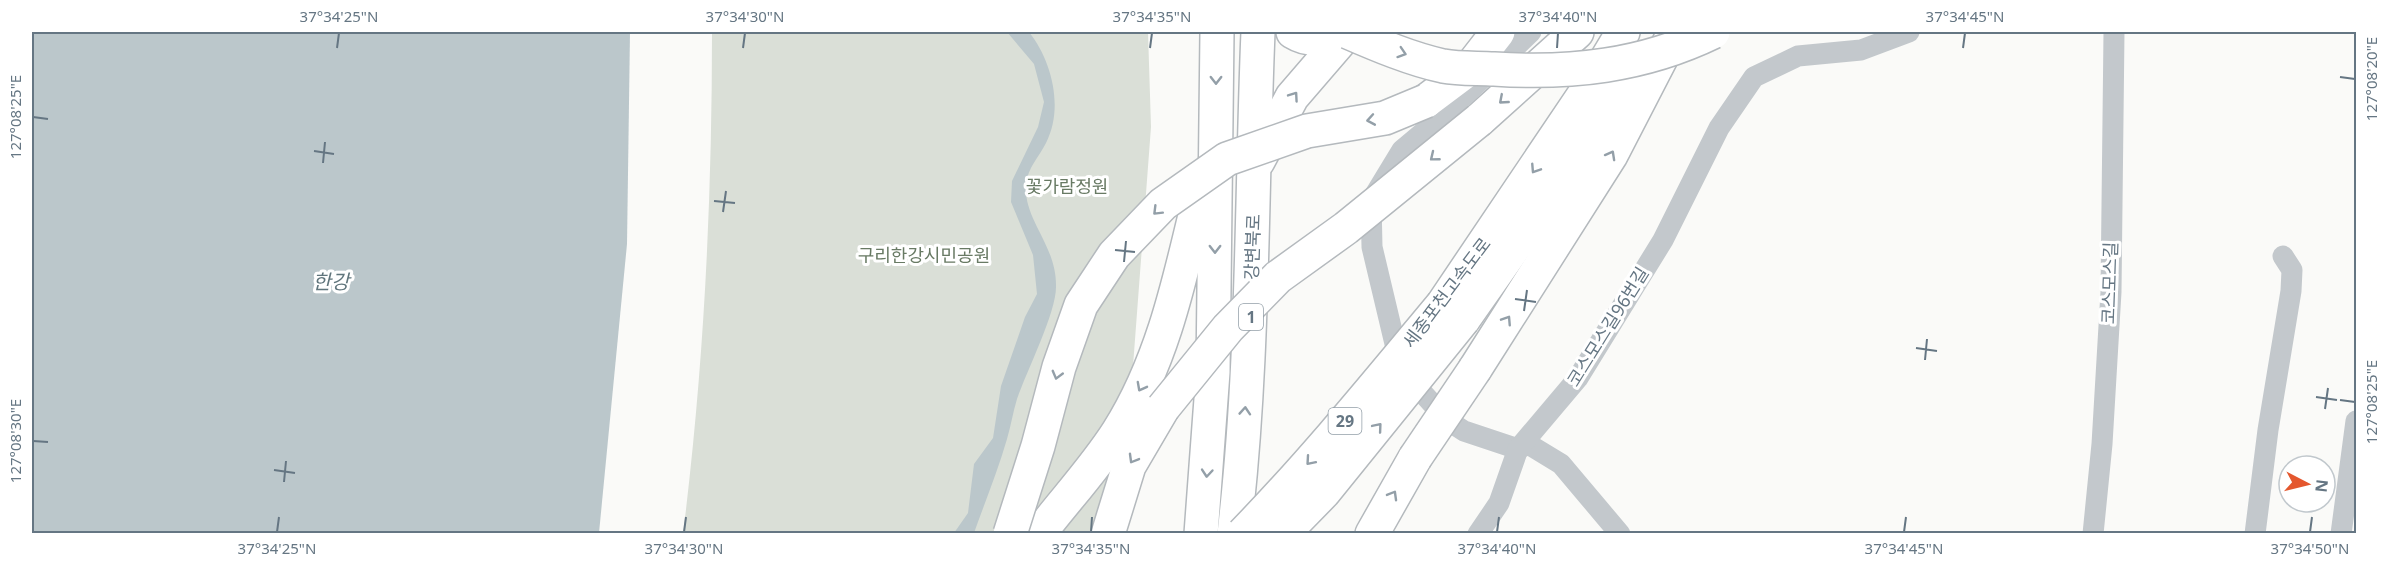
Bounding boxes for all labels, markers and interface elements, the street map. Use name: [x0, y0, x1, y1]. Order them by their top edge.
text: 37°34'25"N: [300, 6, 378, 26]
text: 37°34'30"N: [706, 6, 784, 26]
text: 37°34'35"N: [1113, 6, 1191, 26]
text: 37°34'40"N: [1519, 6, 1597, 26]
text: 37°34'45"N: [1926, 6, 2004, 26]
text: 127°08'20"E: [2361, 37, 2381, 121]
one-way arrow: [1396, 46, 1407, 58]
text: 127°08'25"E: [5, 75, 25, 159]
one-way arrow: [1210, 75, 1222, 84]
one-way arrow: [1287, 91, 1298, 102]
one-way arrow: [1499, 93, 1510, 104]
one-way arrow: [1366, 113, 1376, 126]
one-way arrow: [1430, 150, 1441, 161]
one-way arrow: [1603, 151, 1615, 161]
one-way arrow: [1531, 163, 1542, 174]
park label: 꽃가람정원: [1026, 174, 1108, 198]
one-way arrow: [1153, 203, 1164, 214]
street label: 강변북로: [1239, 213, 1265, 280]
street label: 세종포천고속도로: [1397, 232, 1496, 353]
street label: 코스모스길: [2096, 241, 2122, 325]
park label: 구리한강시민공원: [858, 243, 990, 267]
one-way arrow: [1209, 245, 1221, 254]
street label: 코스모스길96번길: [1561, 262, 1653, 391]
water label: 한강: [313, 268, 352, 295]
road number: 1: [1239, 304, 1263, 330]
one-way arrow: [1500, 316, 1511, 327]
text: 127°08'25"E: [2361, 360, 2381, 444]
one-way arrow: [1051, 369, 1064, 379]
one-way arrow: [1137, 381, 1149, 392]
text: 127°08'30"E: [5, 399, 25, 483]
one-way arrow: [1238, 406, 1251, 415]
road number: 29: [1328, 408, 1362, 434]
one-way arrow: [1370, 423, 1381, 434]
one-way arrow: [1129, 452, 1141, 463]
one-way arrow: [1306, 454, 1317, 465]
north arrow: [2277, 454, 2337, 514]
one-way arrow: [1201, 468, 1214, 477]
text: N: [2310, 478, 2334, 494]
one-way arrow: [1385, 491, 1397, 501]
text: 37°34'25"N: [238, 538, 316, 558]
text: 37°34'30"N: [645, 538, 723, 558]
text: 37°34'35"N: [1052, 538, 1130, 558]
text: 37°34'40"N: [1458, 538, 1536, 558]
text: 37°34'45"N: [1865, 538, 1943, 558]
text: 37°34'50"N: [2271, 538, 2349, 558]

